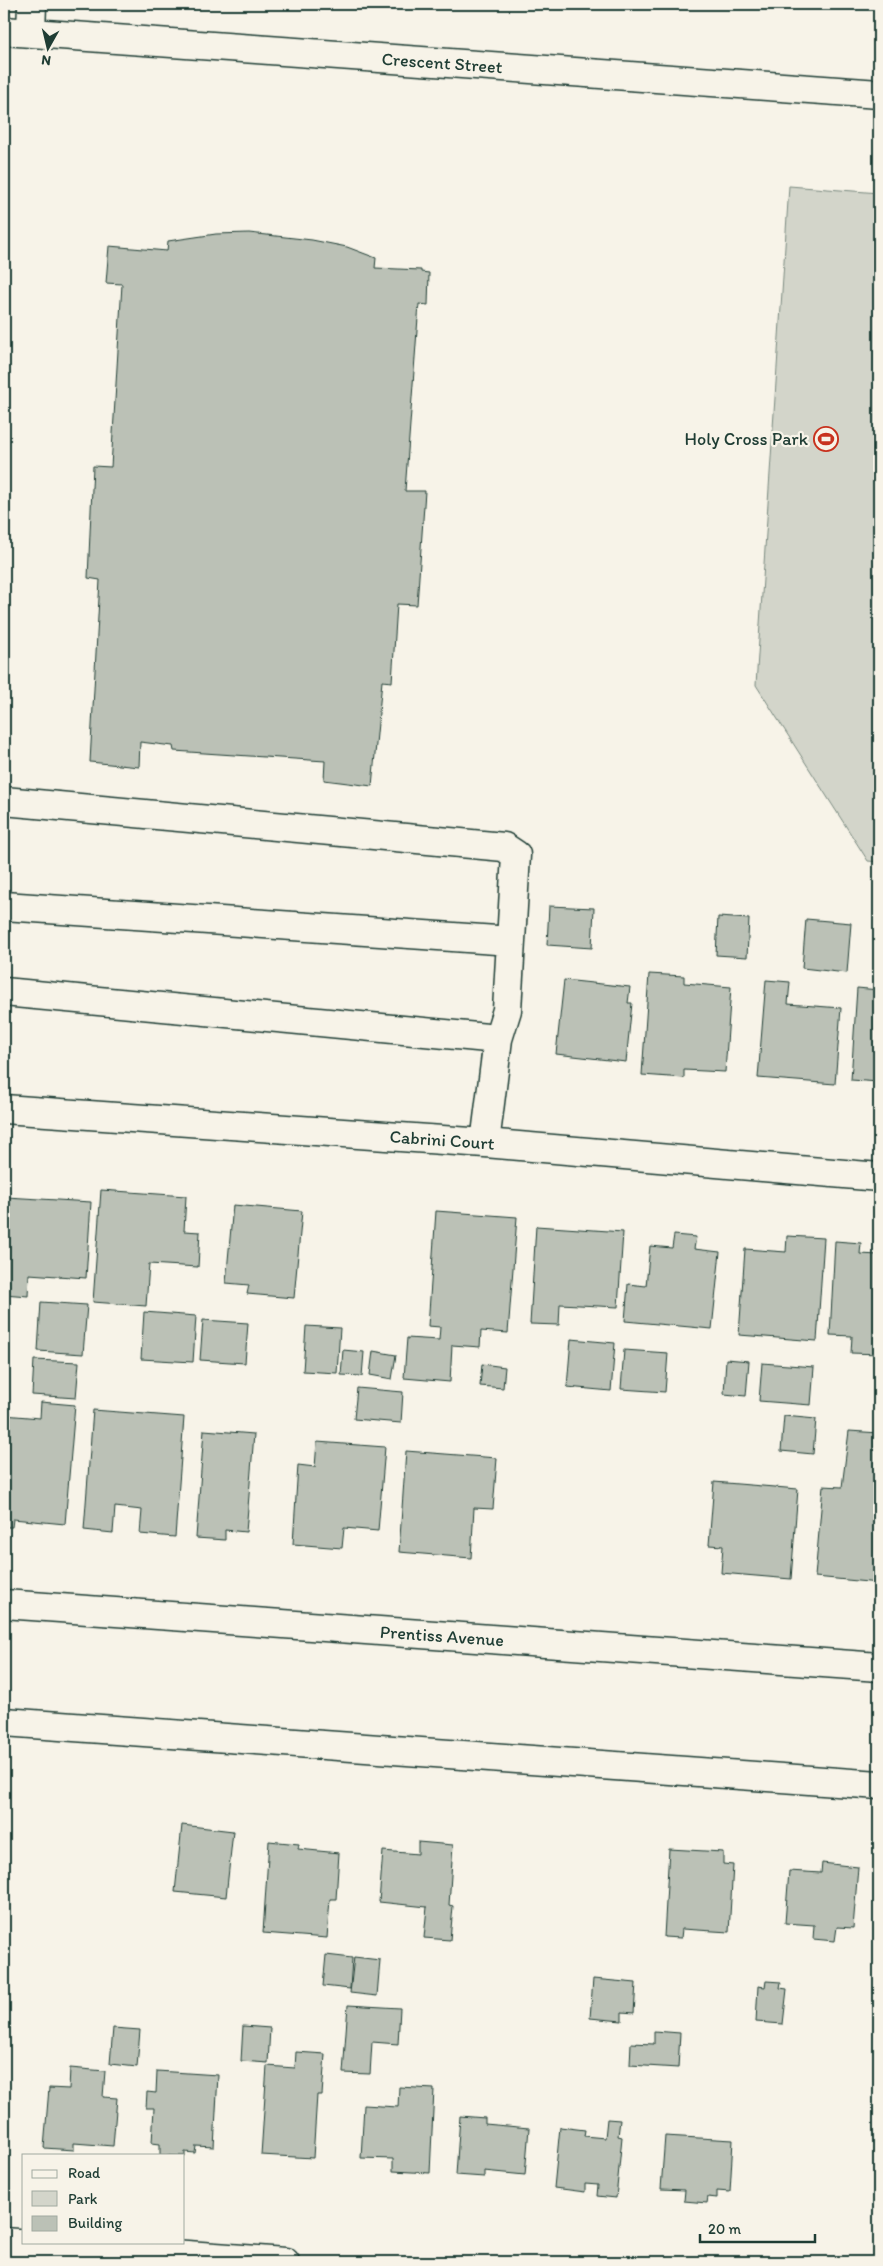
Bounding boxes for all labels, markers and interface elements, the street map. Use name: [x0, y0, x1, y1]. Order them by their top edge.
north arrow: [22, 22, 72, 72]
street label: Crescent Street: [381, 48, 503, 78]
text: N: [40, 51, 52, 69]
sports icon: Holy Cross Park: [813, 426, 839, 452]
place label: Holy Cross Park: [684, 428, 809, 450]
street label: Cabrini Court: [389, 1125, 495, 1155]
street label: Prentiss Avenue: [379, 1621, 505, 1651]
legend: [22, 2154, 185, 2244]
text: Road: [68, 2164, 101, 2182]
text: Park: [68, 2190, 98, 2208]
scale bar: [700, 2211, 816, 2243]
text: Building: [68, 2214, 122, 2232]
text: 20 m: [708, 2220, 742, 2238]

